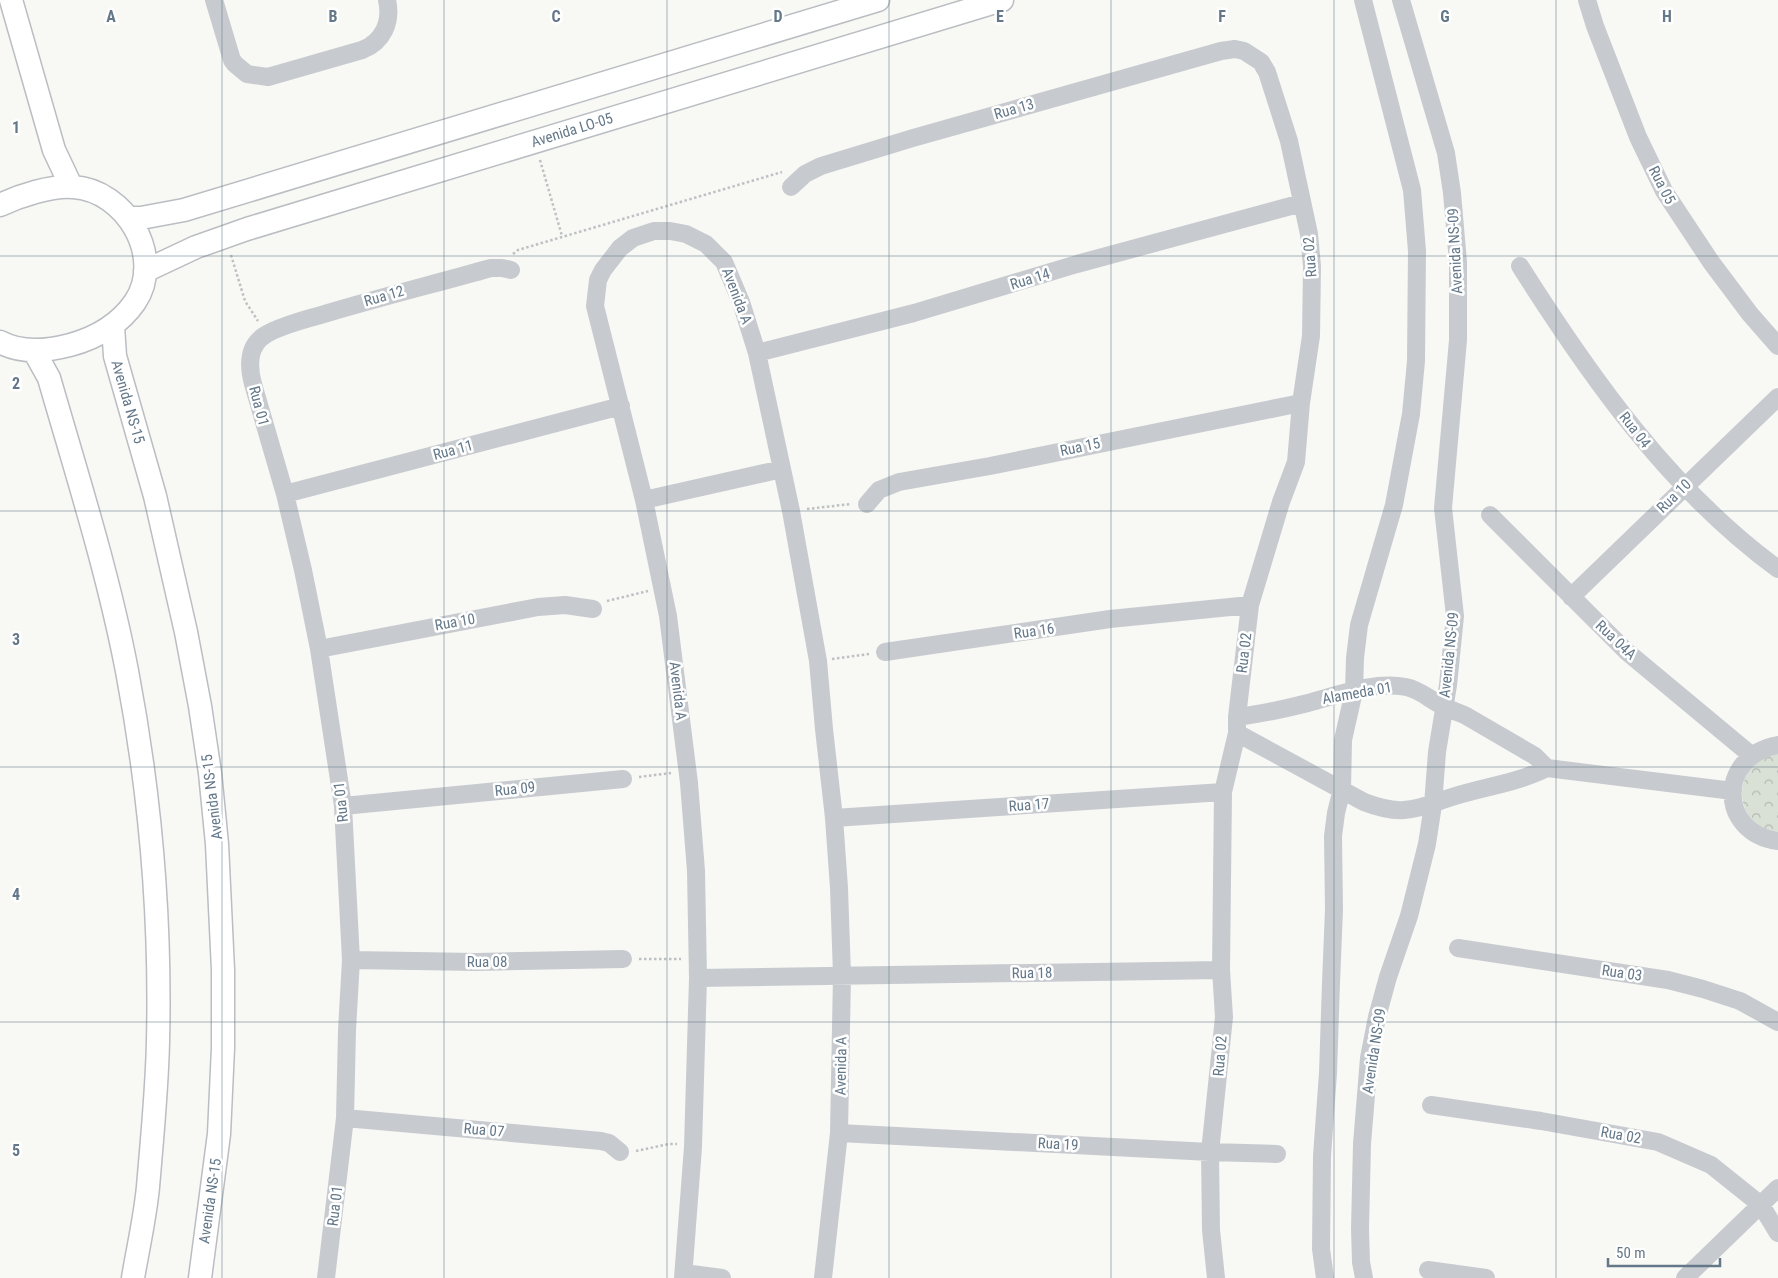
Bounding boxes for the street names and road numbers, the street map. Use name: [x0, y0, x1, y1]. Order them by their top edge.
street label: Rua 13: [992, 95, 1036, 123]
street label: Avenida LO-05: [529, 109, 615, 151]
street label: Rua 05: [1645, 163, 1679, 207]
street label: Avenida NS-09: [1444, 208, 1466, 294]
street label: Rua 02: [1300, 236, 1320, 278]
street label: Rua 14: [1008, 264, 1052, 294]
street label: Avenida A: [718, 265, 756, 327]
street label: Rua 12: [362, 282, 406, 310]
street label: Avenida NS-15: [107, 358, 149, 446]
street label: Rua 01: [245, 384, 273, 428]
street label: Rua 04: [1615, 408, 1655, 452]
street label: Rua 15: [1058, 434, 1102, 460]
street label: Rua 11: [431, 436, 475, 464]
street label: Rua 10: [1653, 475, 1695, 517]
street label: Rua 10: [433, 610, 477, 634]
street label: Avenida NS-09: [1436, 611, 1462, 699]
street label: Rua 04A: [1592, 617, 1640, 664]
street label: Rua 16: [1013, 619, 1055, 643]
street label: Rua 02: [1233, 632, 1255, 674]
street label: Avenida A: [665, 661, 691, 722]
street label: Alameda 01: [1321, 678, 1393, 708]
street label: Avenida NS-15: [198, 753, 226, 841]
street label: Rua 09: [494, 778, 536, 800]
street label: Rua 01: [330, 781, 352, 823]
street label: Rua 17: [1008, 795, 1050, 815]
street label: Rua 08: [467, 953, 507, 971]
street label: Rua 03: [1601, 961, 1643, 985]
street label: Rua 18: [1012, 964, 1052, 982]
street label: Avenida NS-09: [1358, 1007, 1390, 1095]
street label: Rua 02: [1209, 1035, 1231, 1077]
street label: Avenida A: [831, 1036, 851, 1096]
street label: Rua 07: [463, 1119, 505, 1141]
street label: Rua 02: [1599, 1123, 1643, 1147]
street label: Rua 19: [1037, 1134, 1079, 1154]
street label: Avenida NS-15: [195, 1157, 225, 1245]
street label: Rua 01: [324, 1185, 346, 1227]

